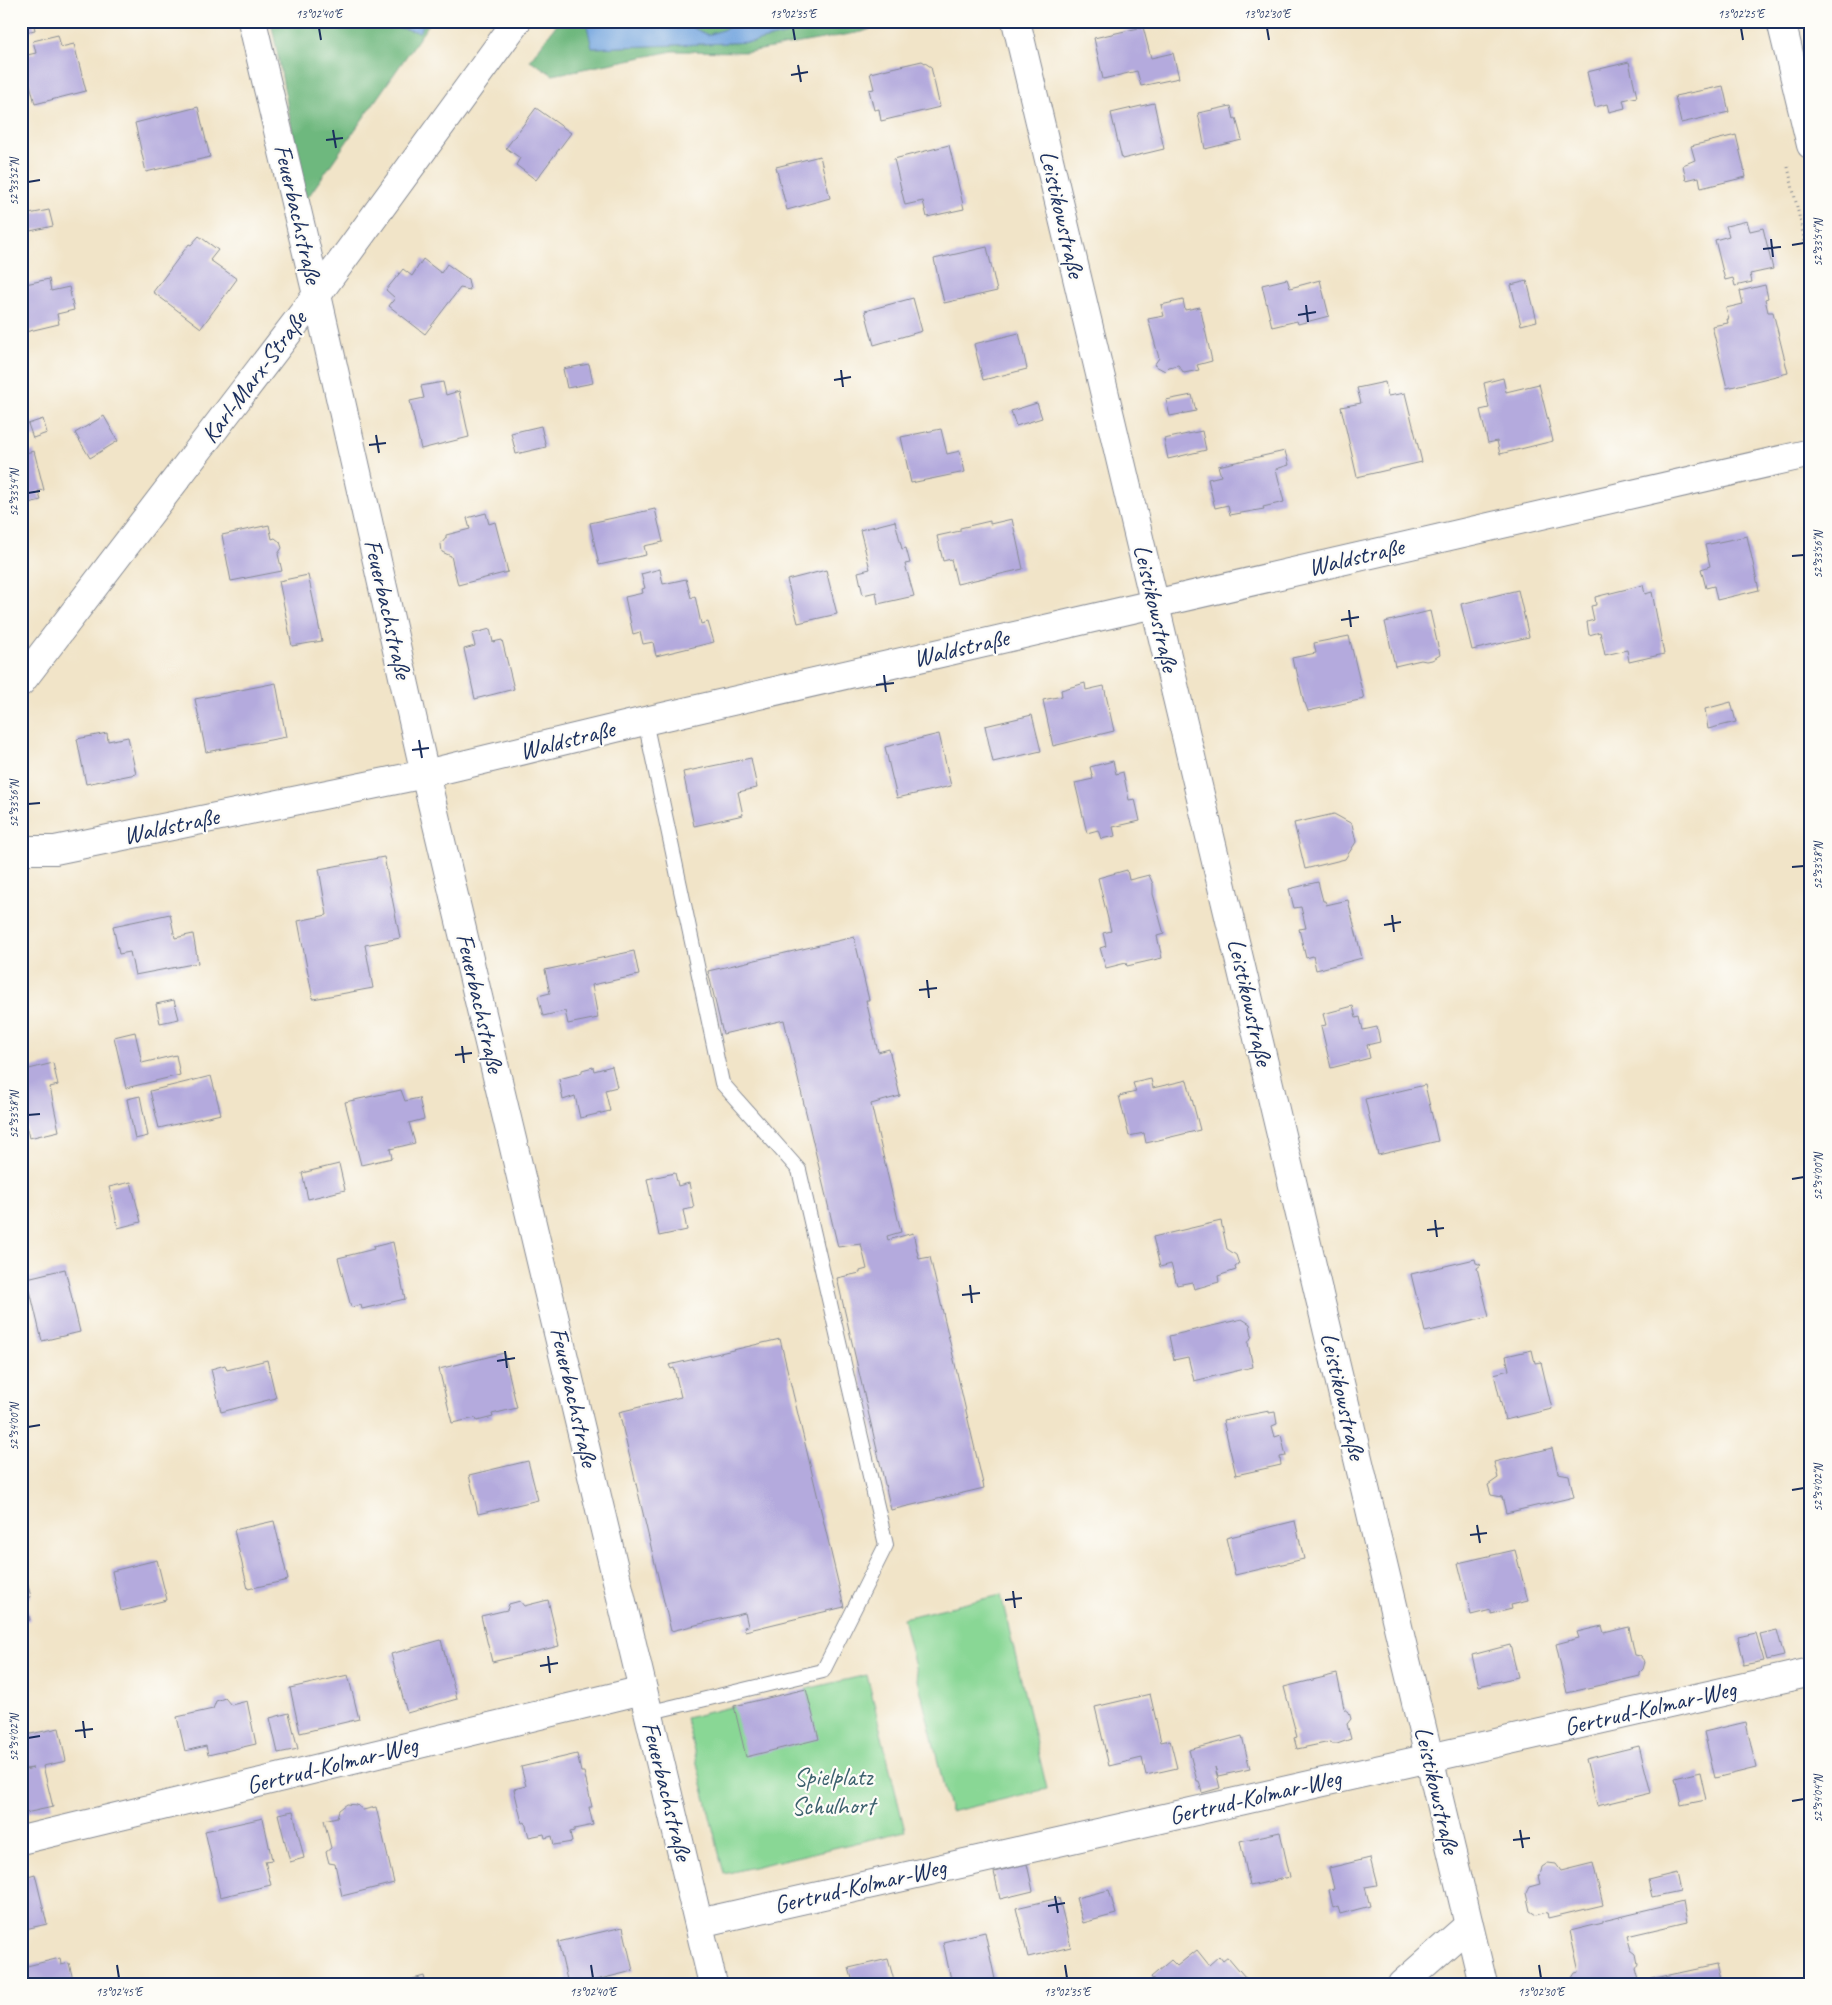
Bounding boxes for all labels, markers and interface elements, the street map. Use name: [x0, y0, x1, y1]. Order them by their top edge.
text: 13°02'40"E: [296, 6, 344, 22]
text: 13°02'35"E: [770, 6, 818, 22]
text: 13°02'30"E: [1244, 6, 1292, 22]
text: 13°02'25"E: [1718, 6, 1766, 22]
street label: Feuerbachstraße: [266, 141, 330, 289]
street label: Leistikowstraße: [1032, 147, 1093, 282]
text: 52°33'52"N: [6, 157, 22, 206]
text: 52°33'54"N: [1810, 218, 1826, 267]
street label: Karl-Marx-Straße: [194, 303, 315, 449]
text: 52°33'54"N: [6, 468, 22, 517]
street label: Waldstraße: [1305, 530, 1409, 583]
text: 52°33'56"N: [1810, 530, 1826, 579]
street label: Feuerbachstraße: [356, 536, 420, 684]
street label: Leistikowstraße: [1126, 541, 1187, 676]
street label: Waldstraße: [910, 621, 1014, 674]
street label: Waldstraße: [516, 712, 620, 767]
text: 52°33'56"N: [6, 779, 22, 828]
street label: Waldstraße: [120, 800, 224, 852]
text: 52°33'58"N: [1810, 841, 1826, 890]
street label: Feuerbachstraße: [448, 930, 512, 1078]
street label: Leistikowstraße: [1220, 935, 1281, 1070]
text: 52°33'58"N: [6, 1090, 22, 1139]
text: 52°34'00"N: [1810, 1152, 1826, 1201]
street label: Feuerbachstraße: [542, 1324, 606, 1472]
street label: Leistikowstraße: [1313, 1329, 1374, 1464]
text: 52°34'00"N: [6, 1402, 22, 1451]
text: 52°34'02"N: [1810, 1463, 1826, 1512]
street label: Gertrud-Kolmar-Weg: [1561, 1672, 1740, 1743]
text: 52°34'02"N: [6, 1713, 22, 1762]
street label: Feuerbachstraße: [634, 1718, 700, 1866]
street label: Leistikowstraße: [1407, 1723, 1468, 1858]
street label: Gertrud-Kolmar-Weg: [243, 1728, 422, 1802]
park label: Spielplatz Schulhort: [791, 1761, 878, 1822]
street label: Gertrud-Kolmar-Weg: [1166, 1761, 1345, 1832]
text: 52°34'04"N: [1810, 1774, 1826, 1823]
street label: Gertrud-Kolmar-Weg: [771, 1850, 950, 1921]
text: 13°02'45"E: [96, 1984, 144, 2000]
text: 13°02'40"E: [570, 1984, 618, 2000]
text: 13°02'35"E: [1044, 1984, 1092, 2000]
text: 13°02'30"E: [1518, 1984, 1566, 2000]

